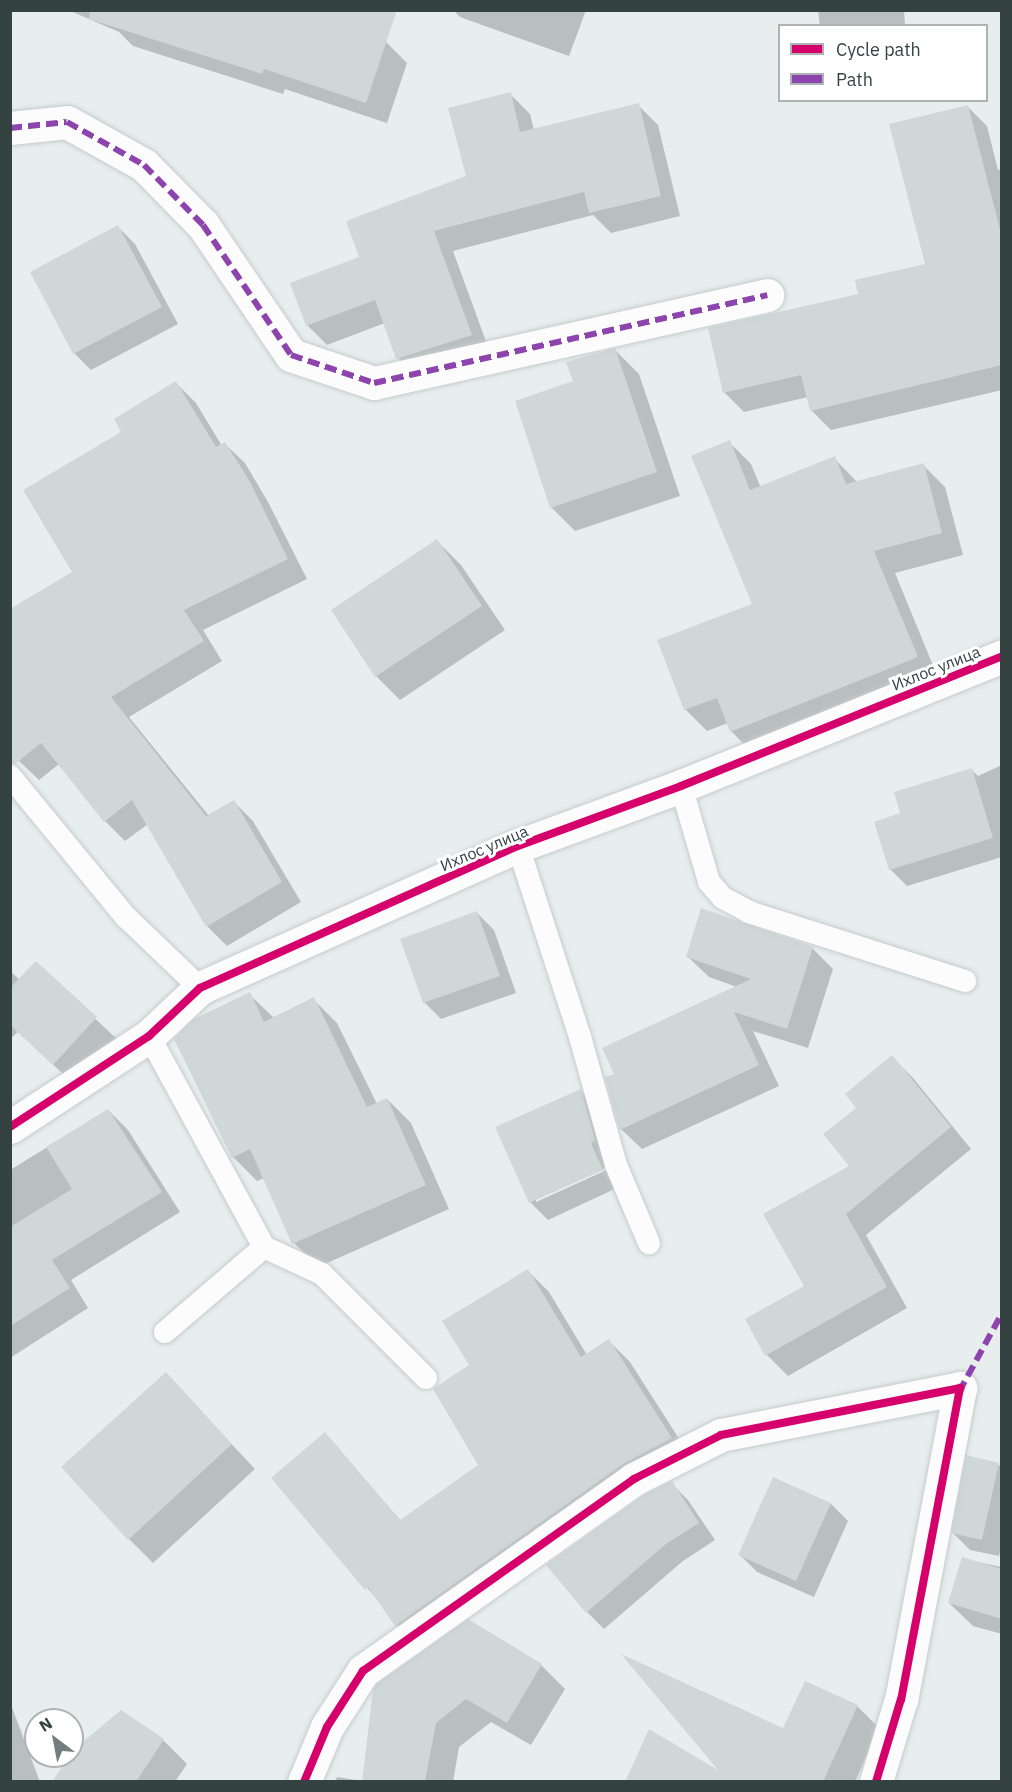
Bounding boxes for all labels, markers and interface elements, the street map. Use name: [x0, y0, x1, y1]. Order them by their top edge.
legend: [778, 24, 988, 102]
text: Cycle path: [836, 38, 921, 61]
text: Path: [836, 68, 873, 91]
street label: Ихлос улица: [889, 642, 983, 694]
street label: Ихлос улица: [437, 821, 531, 875]
north arrow: [24, 1708, 84, 1768]
text: N: [35, 1713, 56, 1736]

